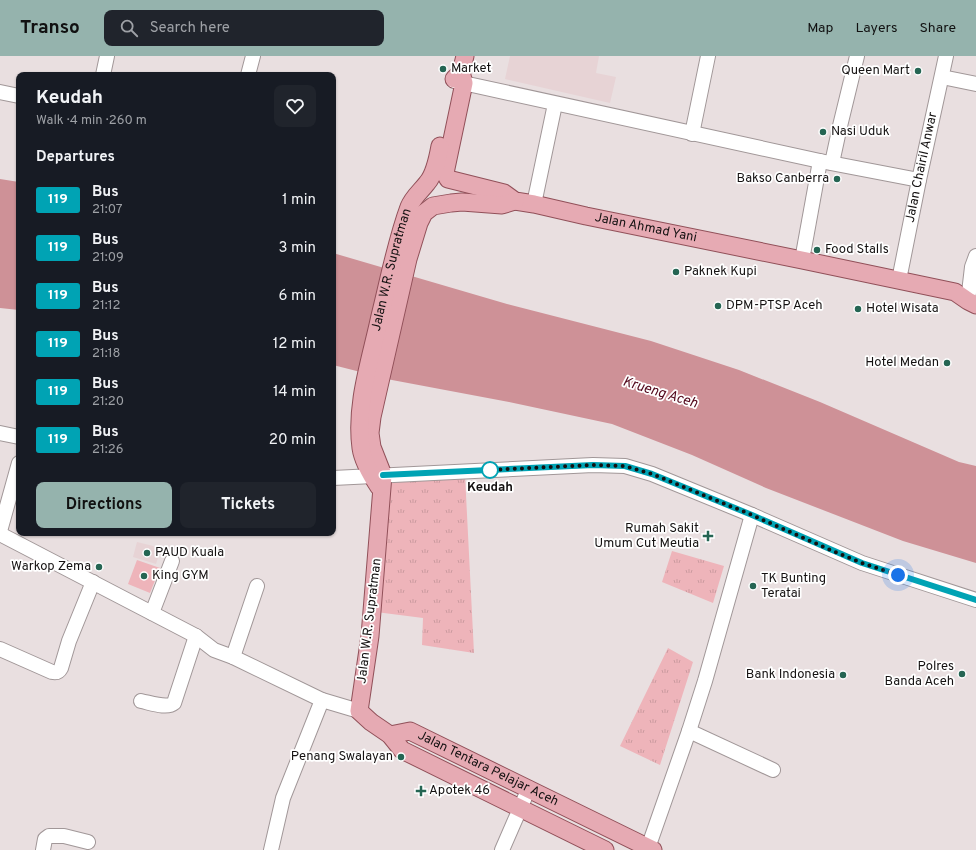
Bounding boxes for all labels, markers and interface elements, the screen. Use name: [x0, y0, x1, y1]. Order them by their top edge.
search box: [104, 10, 384, 46]
text: Transo: [20, 16, 80, 40]
icon: search: [118, 17, 140, 39]
text: Search here: [150, 19, 230, 38]
text: Map: [807, 20, 833, 37]
text: Layers: [855, 20, 897, 37]
text: Share: [919, 20, 956, 37]
place label: Market: [451, 61, 491, 77]
place label: Queen Mart: [841, 63, 910, 79]
marker: Market: [438, 64, 448, 74]
marker: Queen Mart: [913, 66, 923, 76]
button: heart: [274, 85, 316, 127]
text: Keudah: [36, 86, 103, 110]
street label: Jalan Chairil Anwar: [903, 111, 942, 224]
text: Walk · 4 min · 260 m: [36, 113, 147, 129]
place label: Nasi Uduk: [831, 124, 890, 140]
marker: Nasi Uduk: [818, 127, 828, 137]
text: Departures: [36, 148, 115, 167]
place label: Bakso Canberra: [737, 171, 829, 187]
marker: Bakso Canberra: [832, 174, 842, 184]
text: Bus: [92, 183, 119, 202]
text: 119: [48, 191, 68, 208]
text: 1 min: [282, 191, 316, 210]
text: 21:07: [92, 202, 122, 218]
street label: Jalan W.R. Supratman: [369, 206, 416, 333]
street label: Jalan Ahmad Yani: [593, 210, 698, 246]
text: Bus: [92, 231, 119, 250]
text: 119: [48, 239, 68, 256]
text: 3 min: [278, 239, 316, 258]
place label: Food Stalls: [825, 242, 889, 258]
marker: Food Stalls: [812, 245, 822, 255]
text: 21:09: [92, 250, 124, 266]
place label: Paknek Kupi: [684, 264, 757, 280]
marker: Paknek Kupi: [671, 267, 681, 277]
text: Bus: [92, 279, 119, 298]
text: 119: [48, 287, 68, 304]
text: 6 min: [279, 287, 316, 306]
text: 21:12: [92, 298, 121, 314]
place label: DPM-PTSP Aceh: [726, 298, 823, 314]
marker: DPM-PTSP Aceh: [713, 301, 723, 311]
place label: Hotel Wisata: [866, 301, 939, 317]
marker: Hotel Wisata: [853, 304, 863, 314]
text: Bus: [92, 327, 119, 346]
text: 119: [48, 335, 68, 352]
text: 12 min: [273, 335, 316, 354]
text: 21:18: [92, 346, 121, 362]
place label: Hotel Medan: [865, 355, 939, 371]
marker: Hotel Medan: [942, 358, 952, 368]
water label: Krueng Aceh: [621, 374, 700, 413]
text: Bus: [92, 375, 119, 394]
text: 119: [48, 383, 68, 400]
text: 14 min: [273, 383, 316, 402]
text: 21:20: [92, 394, 124, 410]
text: Bus: [92, 423, 119, 442]
text: 119: [48, 431, 68, 448]
text: 20 min: [269, 431, 316, 450]
text: 21:26: [92, 442, 123, 458]
marker: Keudah: [481, 461, 499, 479]
place label: Keudah: [467, 480, 513, 496]
button: Directions: [36, 482, 172, 528]
button: Tickets: [180, 482, 316, 528]
place label: Rumah Sakit Umum Cut Meutia: [594, 521, 699, 552]
marker: Rumah Sakit Umum Cut Meutia: [702, 530, 714, 542]
place label: PAUD Kuala: [155, 545, 224, 561]
marker: PAUD Kuala: [142, 548, 152, 558]
street label: Jalan W.R. Supratman: [354, 557, 386, 685]
place label: Warkop Zema: [11, 559, 91, 575]
marker: Warkop Zema: [94, 562, 104, 572]
your location: [888, 565, 908, 585]
place label: King GYM: [152, 568, 209, 584]
marker: King GYM: [139, 571, 149, 581]
place label: TK Bunting Teratai: [761, 571, 826, 602]
marker: TK Bunting Teratai: [748, 581, 758, 591]
place label: Polres Banda Aceh: [885, 659, 954, 690]
place label: Bank Indonesia: [746, 667, 835, 683]
marker: Polres Banda Aceh: [957, 669, 967, 679]
marker: Bank Indonesia: [838, 670, 848, 680]
street label: Jalan Tentara Pelajar Aceh: [415, 728, 561, 810]
place label: Penang Swalayan: [291, 749, 393, 765]
marker: Penang Swalayan: [396, 752, 406, 762]
place label: Apotek 46: [429, 783, 490, 799]
marker: Apotek 46: [416, 786, 426, 796]

